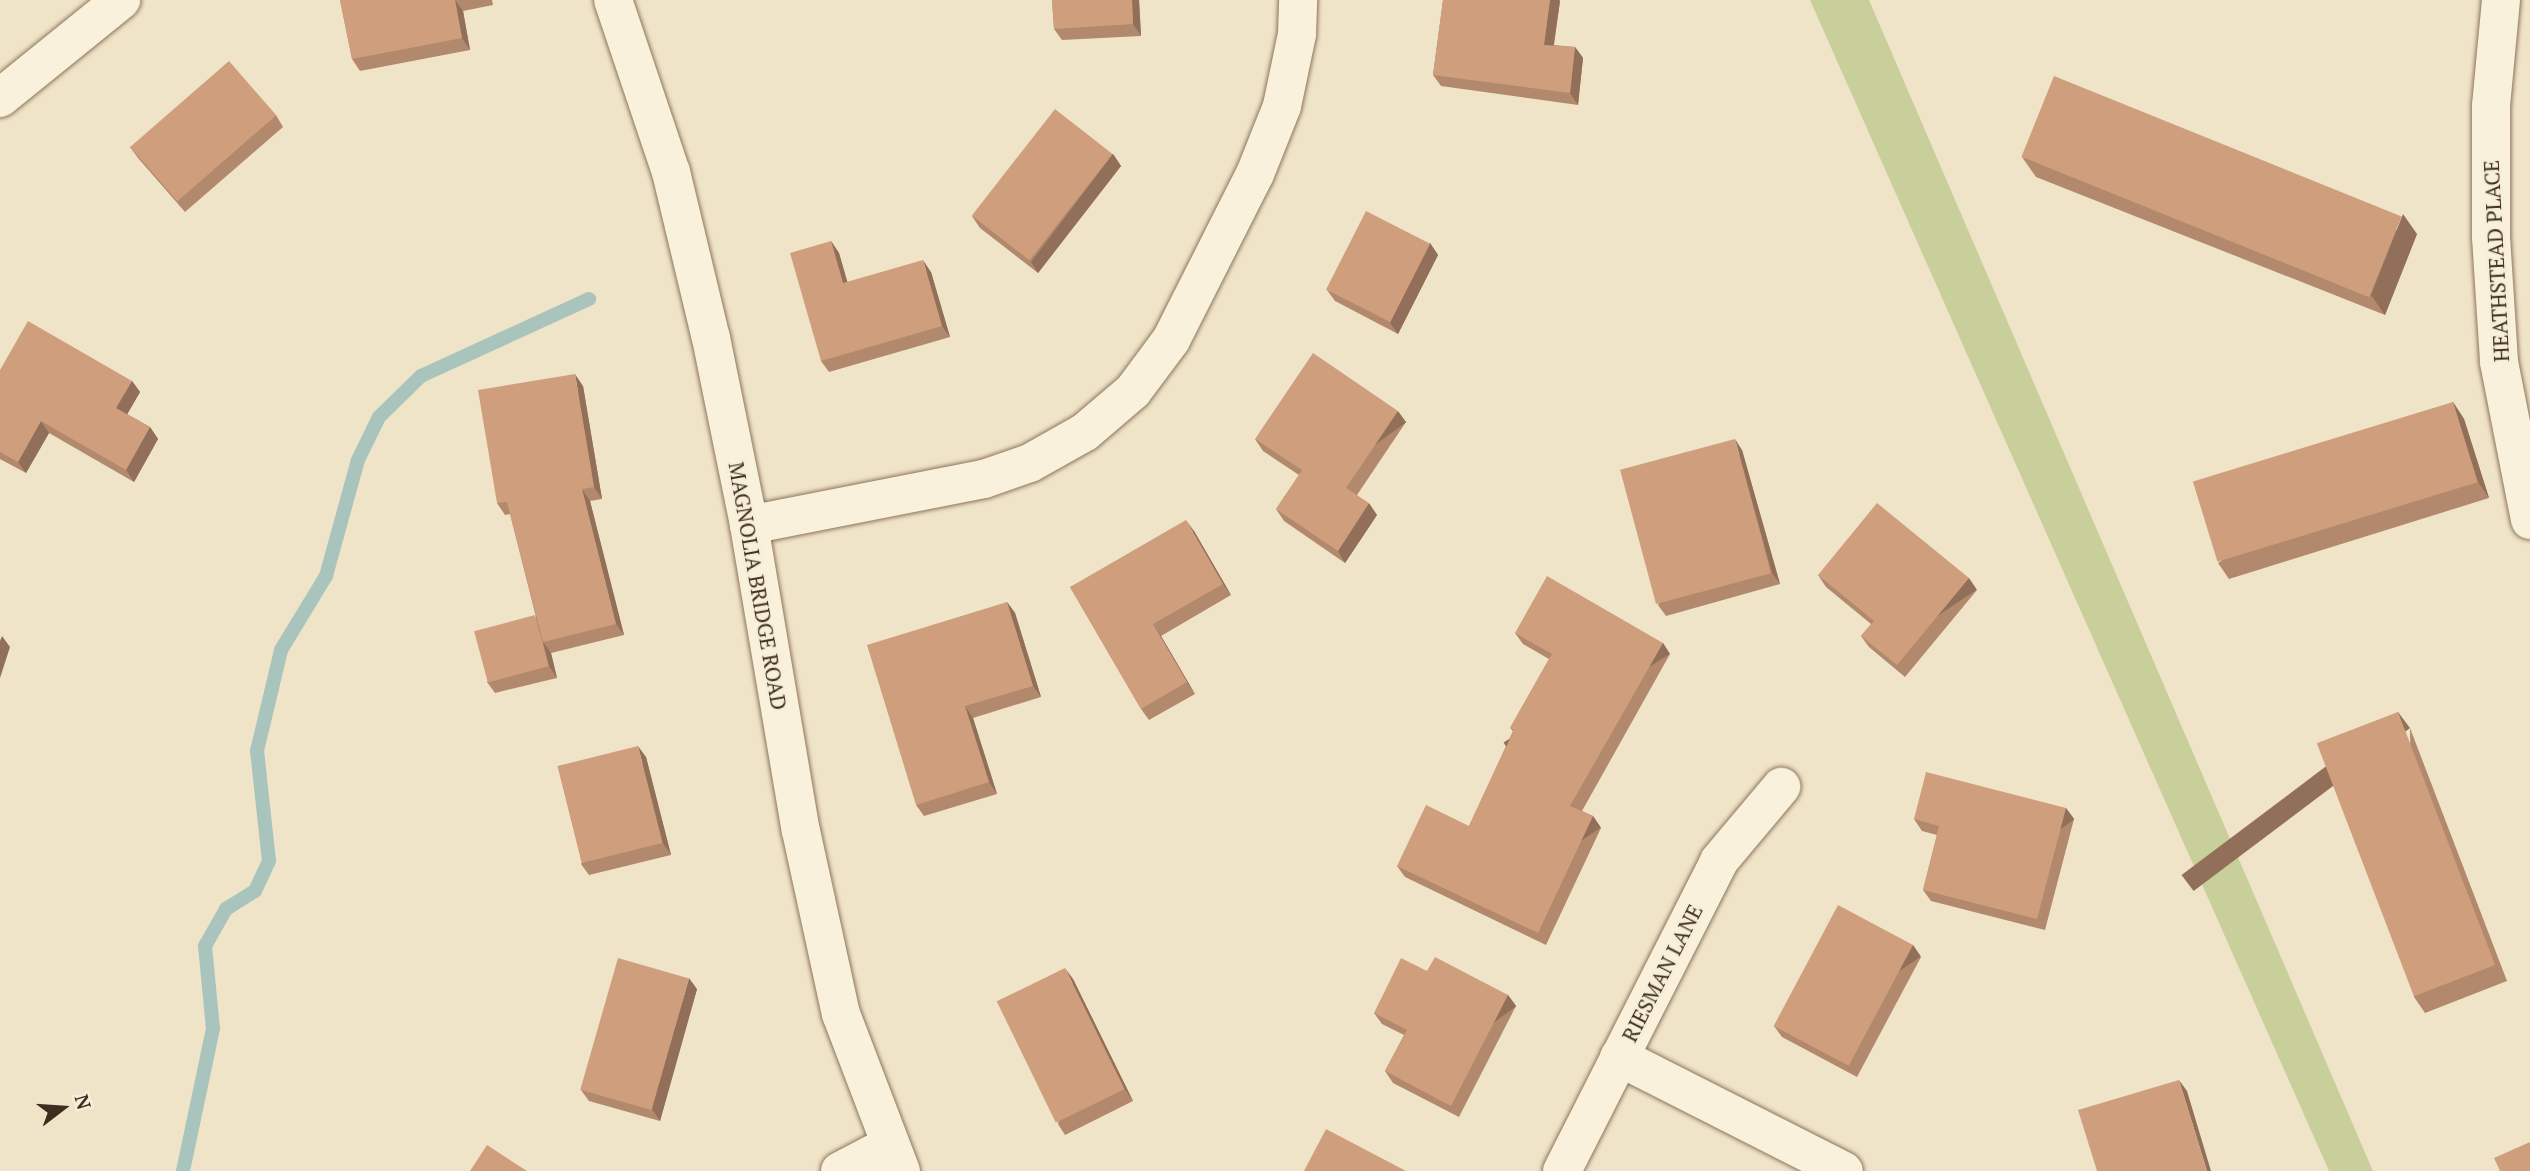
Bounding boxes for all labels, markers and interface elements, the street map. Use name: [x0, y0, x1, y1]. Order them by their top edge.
street label: HEATHSTEAD PLACE: [2478, 159, 2514, 363]
street label: MAGNOLIA BRIDGE ROAD: [724, 460, 792, 712]
street label: RIESMAN LANE: [1617, 900, 1707, 1046]
north arrow: [28, 1073, 98, 1143]
text: N: [70, 1091, 98, 1112]

